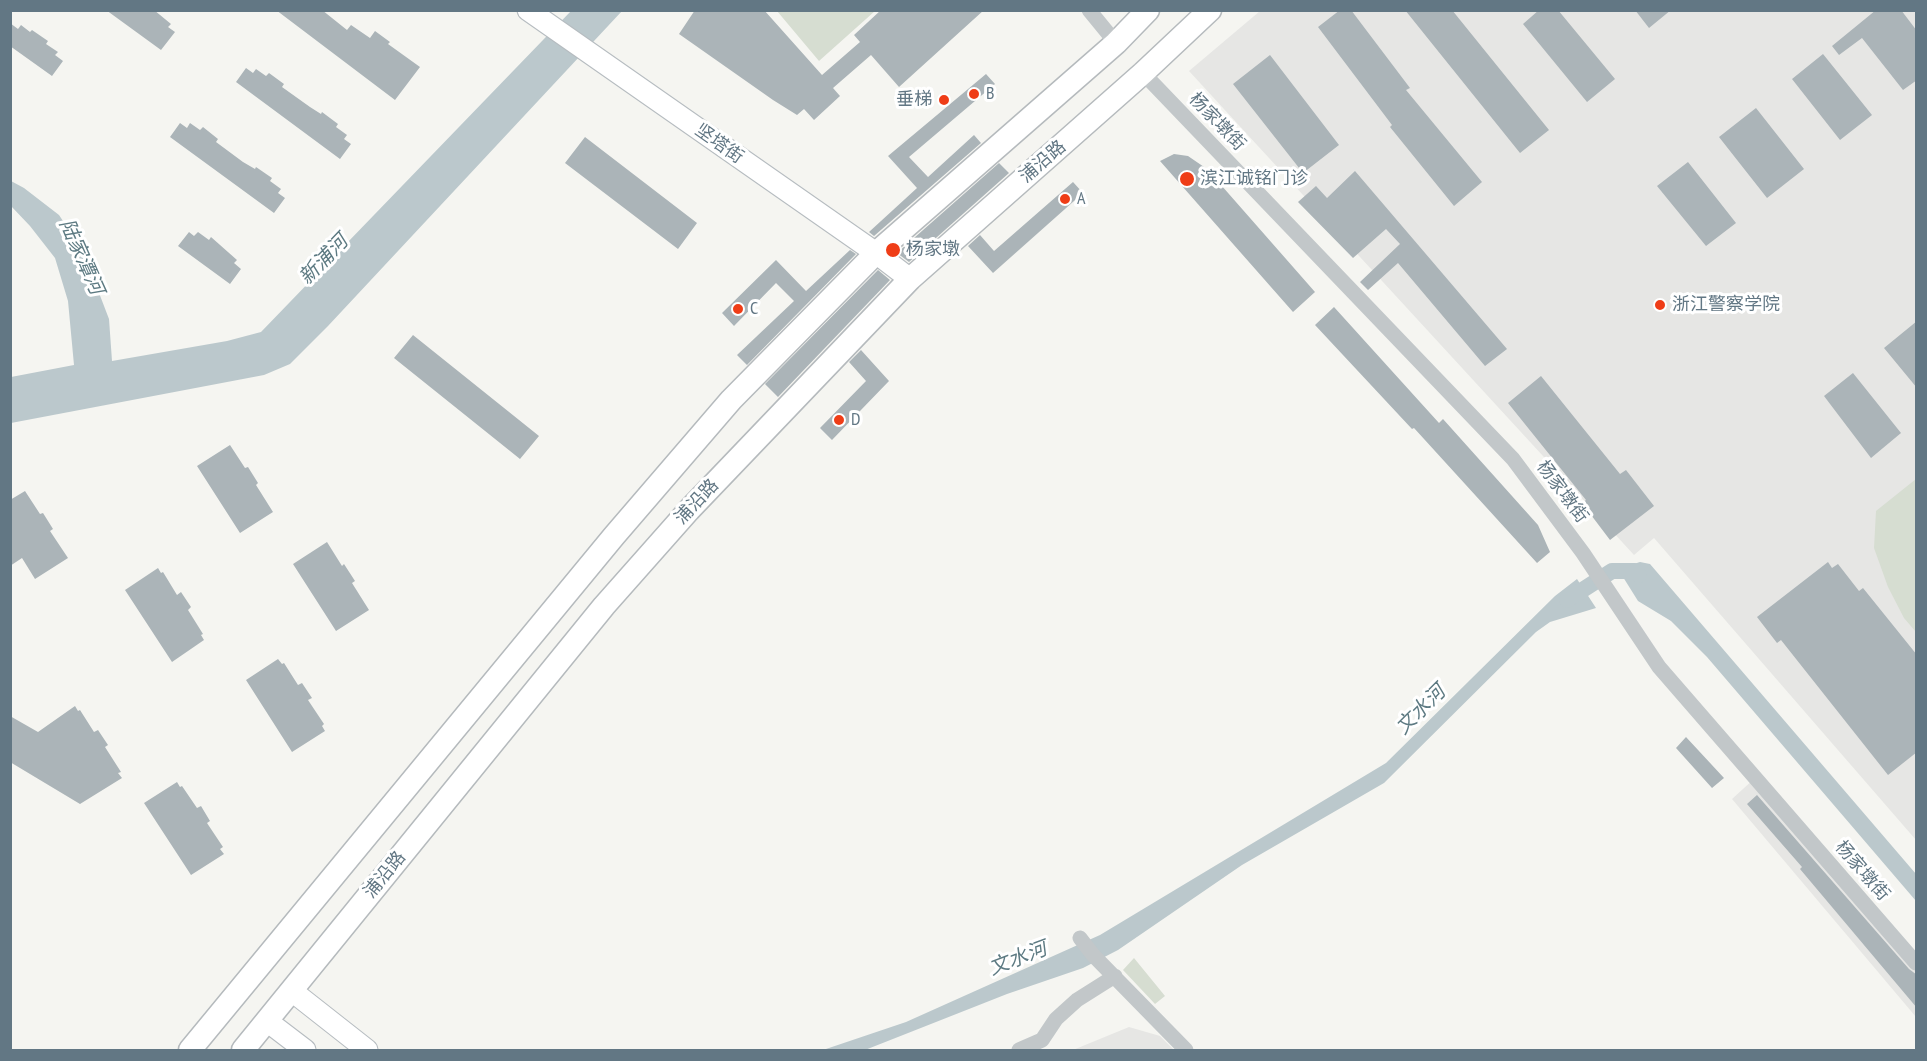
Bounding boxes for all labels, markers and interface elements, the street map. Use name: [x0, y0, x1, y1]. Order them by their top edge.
place label: B: [986, 83, 994, 105]
marker: B: [967, 87, 981, 101]
place label: 垂梯: [896, 89, 932, 111]
street label: 杨家墩街: [1184, 89, 1250, 155]
marker: 垂梯: [937, 93, 951, 107]
street label: 坚塔街: [691, 120, 747, 168]
street label: 浦沿路: [1016, 136, 1070, 188]
place label: 滨江诚铭门诊: [1200, 168, 1308, 190]
marker: 滨江诚铭门诊: [1178, 170, 1196, 188]
place label: A: [1077, 188, 1086, 210]
marker: A: [1058, 192, 1072, 206]
water label: 陆家潭河: [54, 216, 108, 298]
water label: 新浦河: [295, 230, 353, 290]
place label: 杨家墩: [906, 239, 960, 261]
marker: 杨家墩: [884, 241, 902, 259]
place label: 浙江警察学院: [1672, 294, 1780, 316]
place label: C: [750, 298, 758, 320]
marker: 浙江警察学院: [1653, 298, 1667, 312]
marker: C: [731, 302, 745, 316]
place label: D: [851, 409, 860, 431]
marker: D: [832, 413, 846, 427]
street label: 杨家墩街: [1532, 457, 1592, 527]
street label: 浦沿路: [671, 475, 723, 529]
water label: 文水河: [1391, 680, 1451, 740]
street label: 杨家墩街: [1830, 837, 1894, 905]
street label: 浦沿路: [360, 847, 410, 903]
water label: 文水河: [986, 937, 1050, 981]

